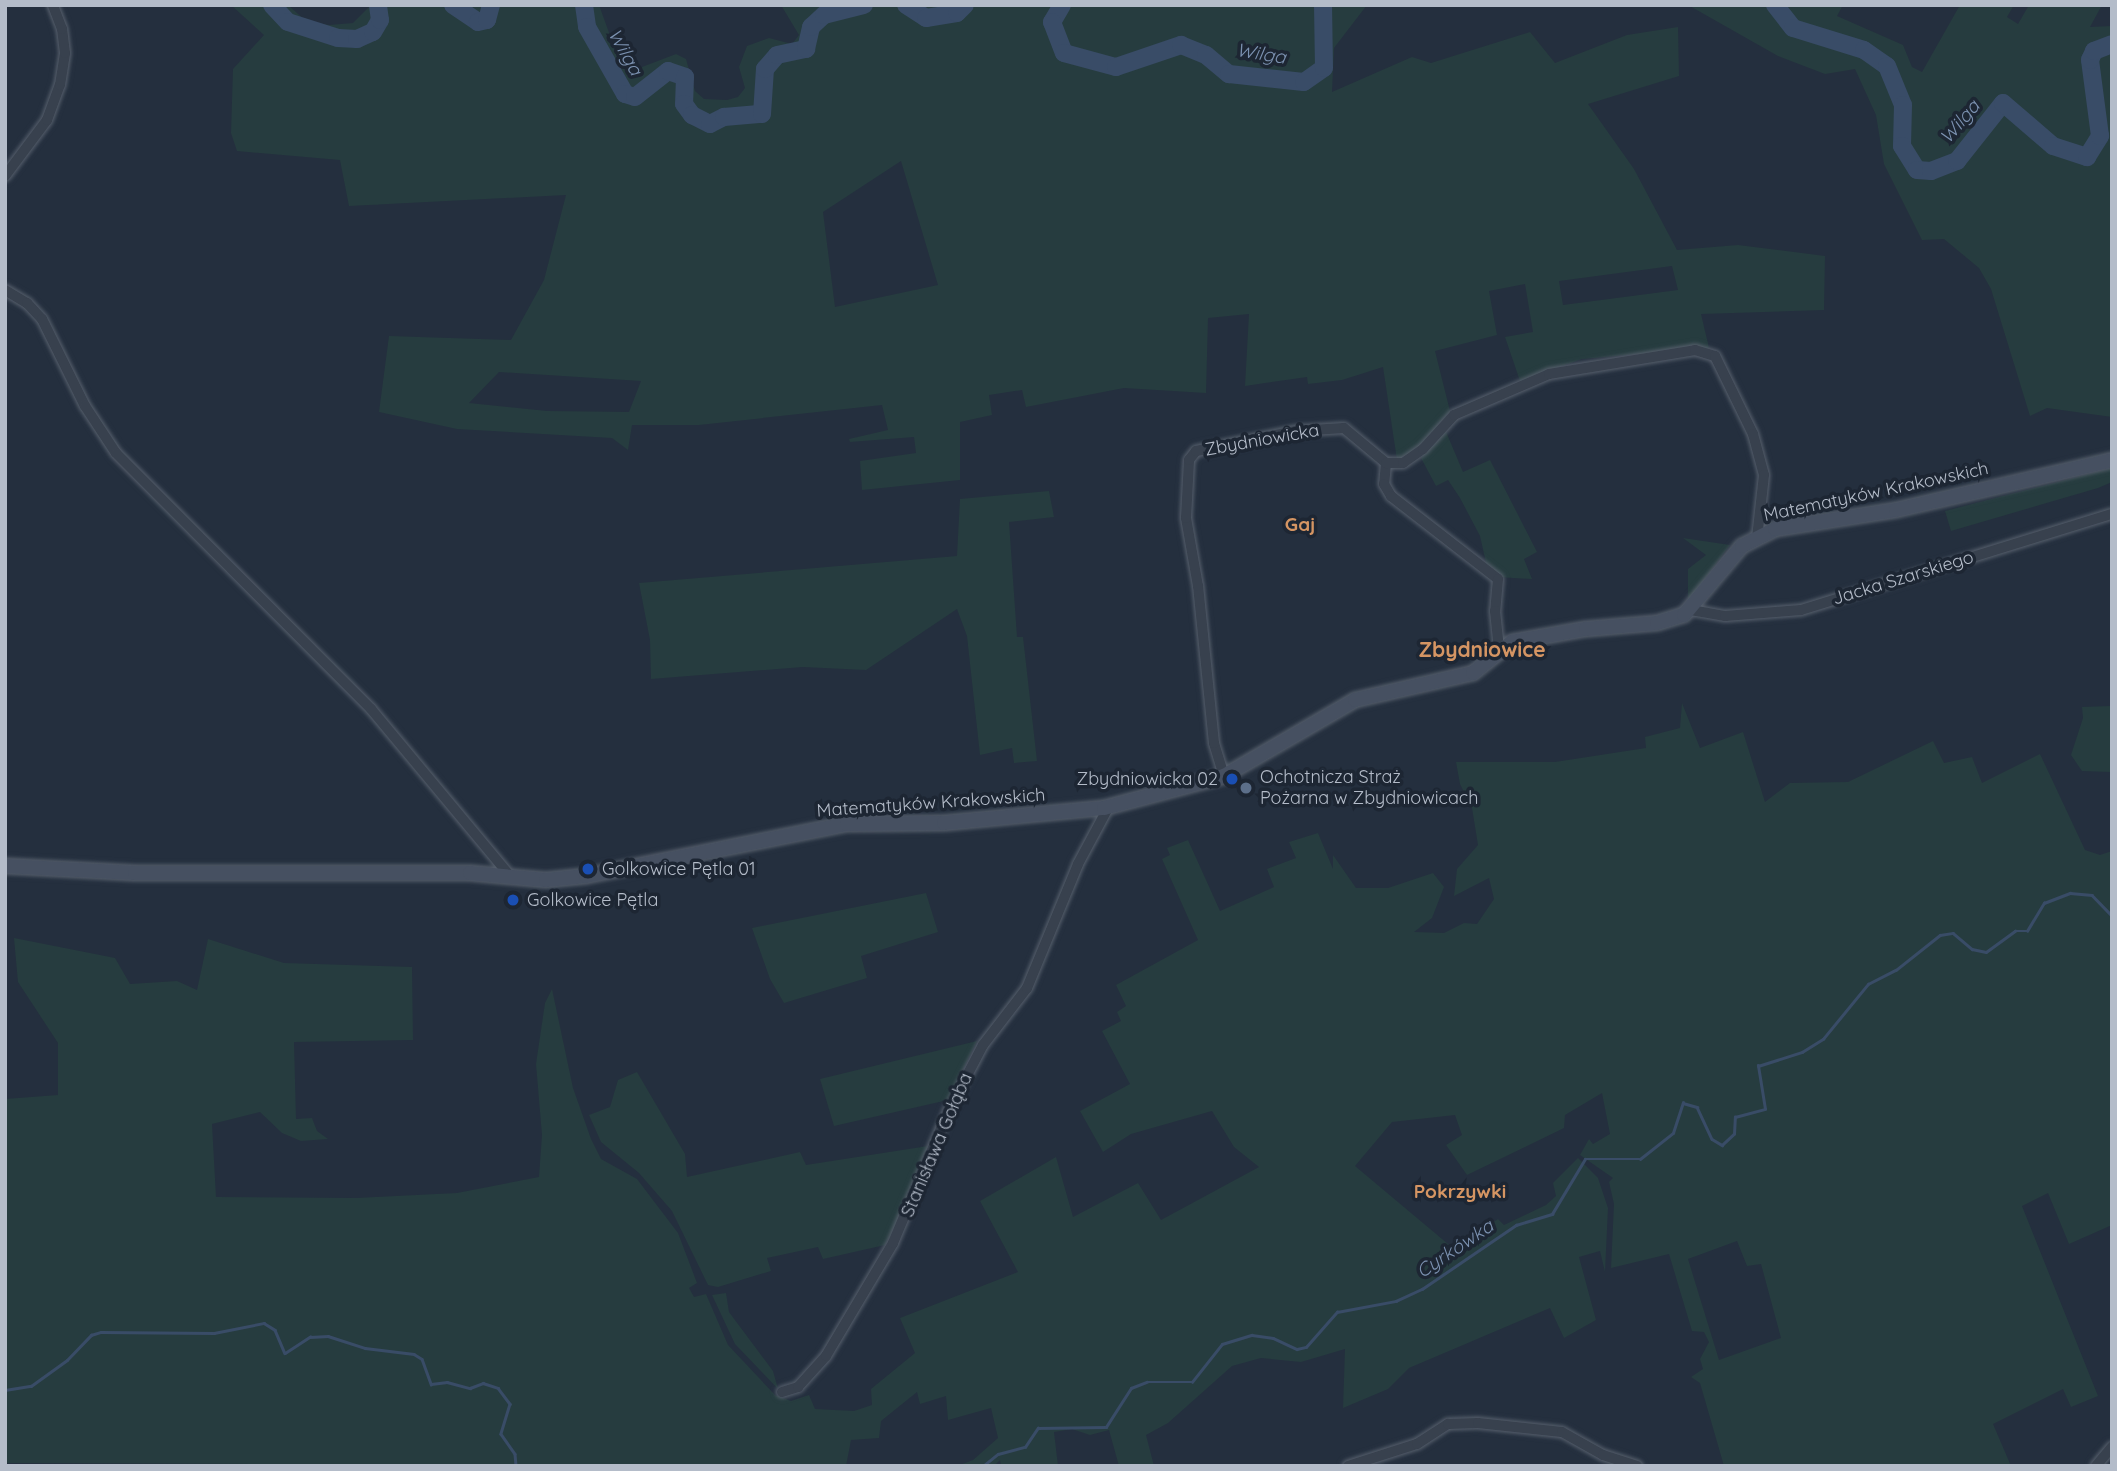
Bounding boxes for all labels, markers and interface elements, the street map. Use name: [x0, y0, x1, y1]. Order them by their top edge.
water label: Wilga: [603, 25, 647, 79]
water label: Wilga: [1235, 39, 1287, 69]
water label: Wilga: [1935, 96, 1985, 148]
street label: Zbydniowicka: [1203, 419, 1321, 461]
street label: Matematyków Krakowskich: [1762, 458, 1990, 526]
district label: Gaj: [1285, 514, 1315, 536]
street label: Jacka Szarskiego: [1830, 546, 1976, 610]
district label: Zbydniowice: [1418, 636, 1546, 662]
place label: Ochotnicza Straż Pożarna w Zbydniowicach: [1260, 767, 1478, 810]
place label: Zbydniowicka 02: [1077, 768, 1218, 790]
marker: Zbydniowicka 02: [1224, 771, 1240, 787]
marker: Ochotnicza Straż Pożarna w Zbydniowicach: [1238, 780, 1254, 796]
street label: Matematyków Krakowskich: [816, 784, 1046, 822]
place label: Golkowice Pętla 01: [602, 858, 756, 880]
marker: Golkowice Pętla 01: [580, 861, 596, 877]
place label: Golkowice Pętla: [527, 889, 658, 911]
marker: Golkowice Pętla: [505, 892, 521, 908]
street label: Stanisława Gołąba: [897, 1070, 977, 1220]
district label: Pokrzywki: [1414, 1181, 1506, 1203]
water label: Cyrkówka: [1412, 1215, 1498, 1283]

